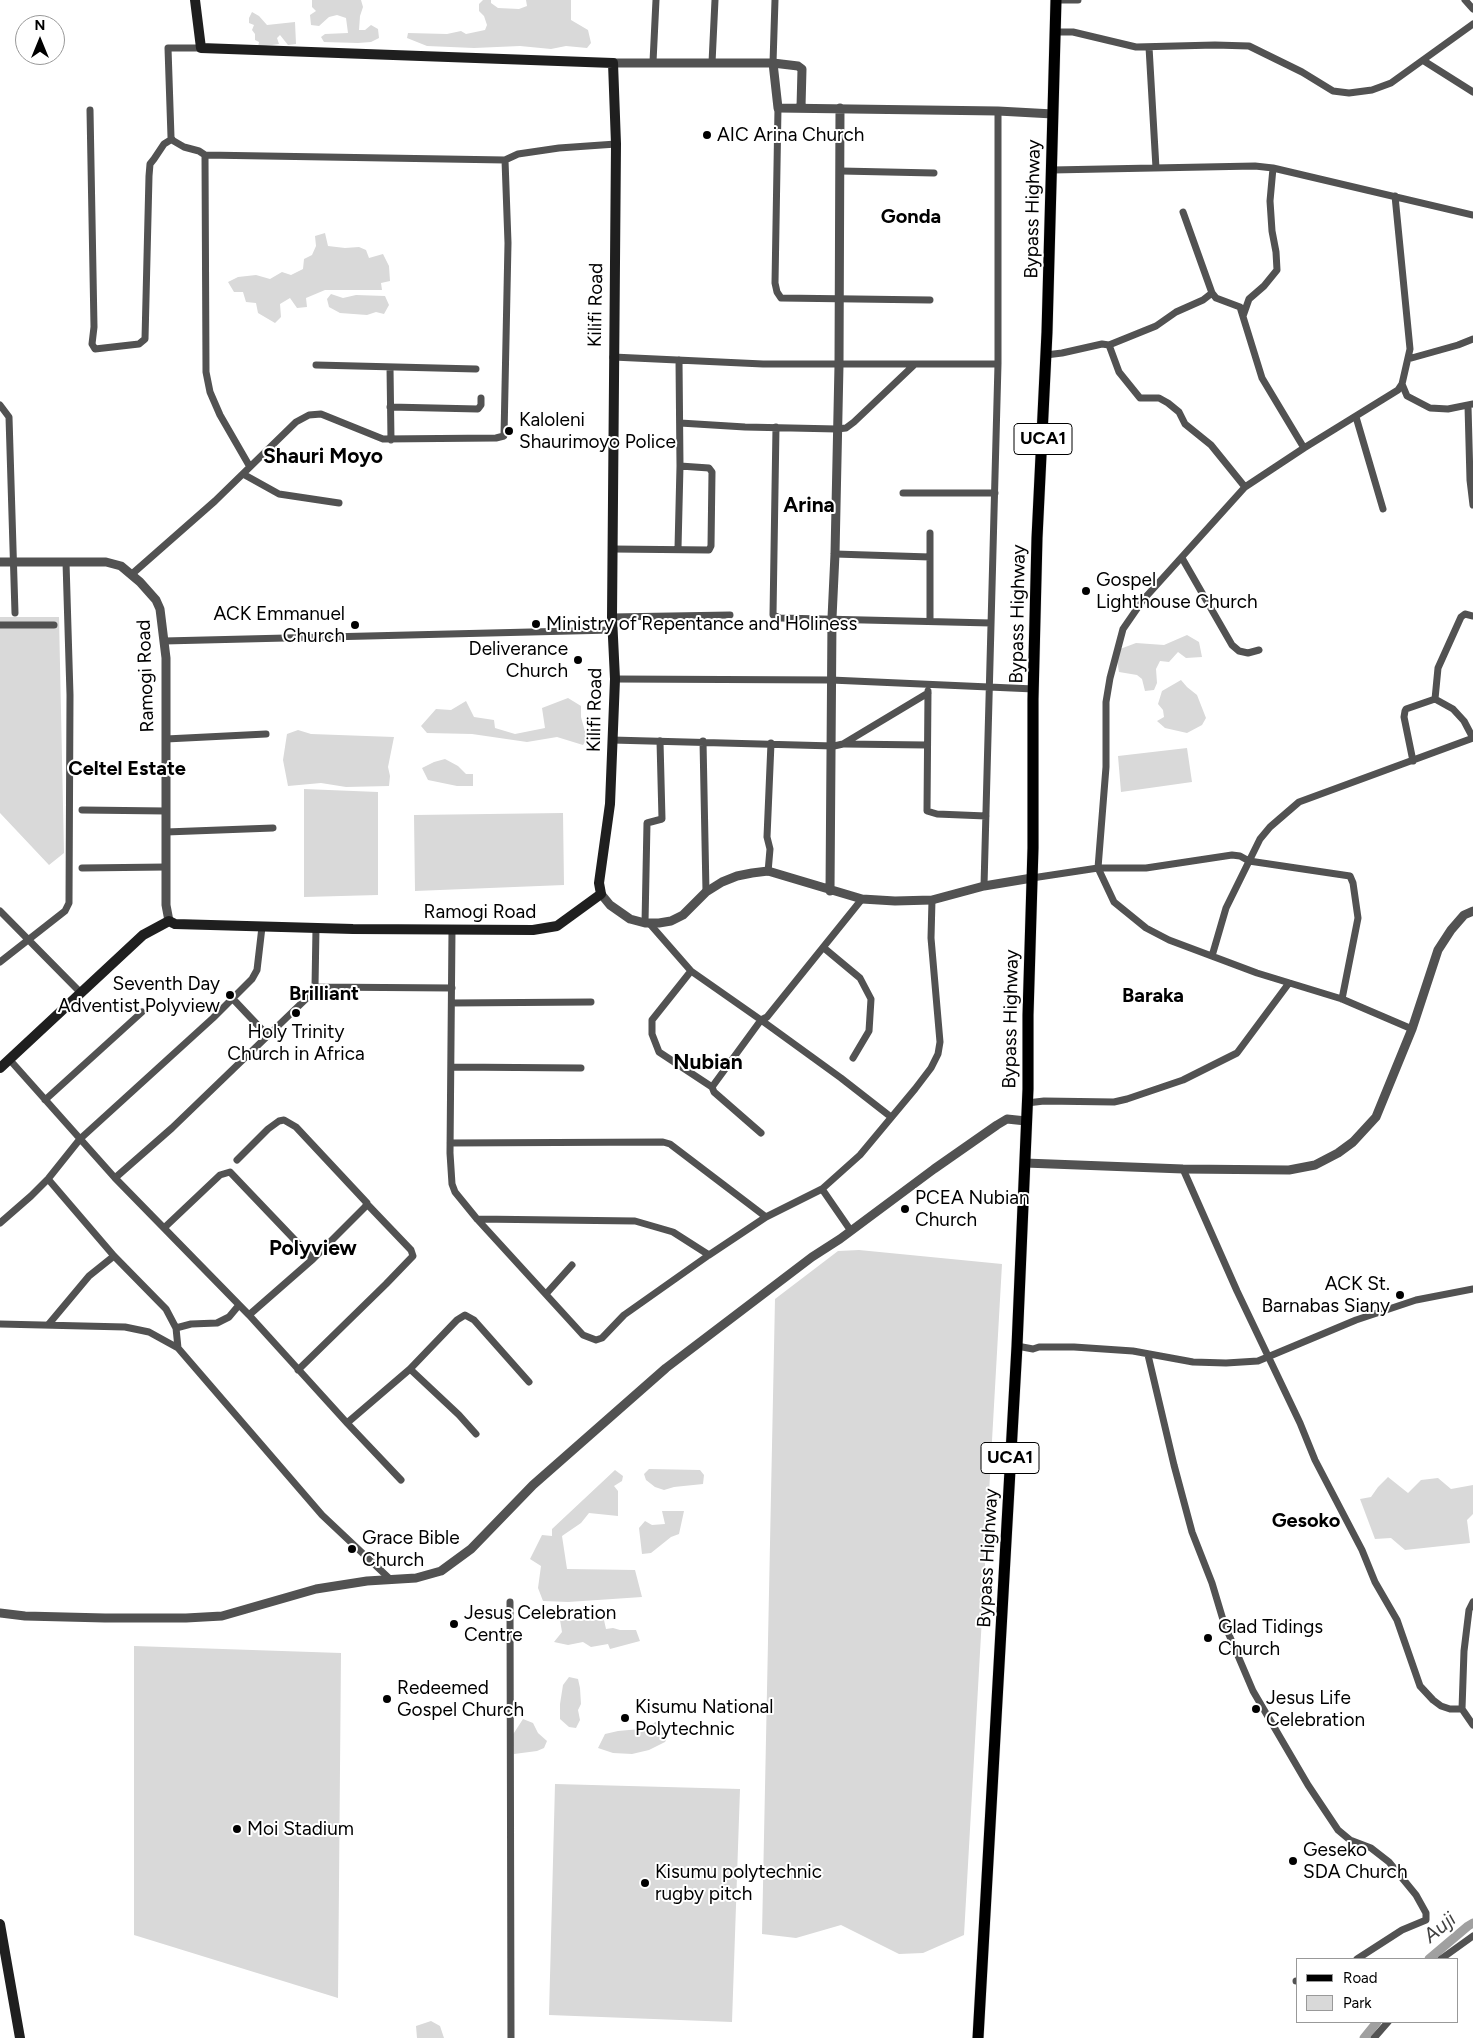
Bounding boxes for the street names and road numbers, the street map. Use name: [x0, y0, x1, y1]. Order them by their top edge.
street label: Bypass Highway: [1020, 139, 1046, 279]
street label: Kilifi Road: [584, 263, 608, 347]
road number: UCA1: [1014, 424, 1072, 454]
street label: Bypass Highway: [1005, 544, 1031, 684]
street label: Ramogi Road: [133, 619, 159, 733]
street label: Kilifi Road: [583, 668, 607, 752]
street label: Ramogi Road: [424, 901, 536, 923]
street label: Bypass Highway: [998, 949, 1024, 1089]
road number: UCA1: [981, 1442, 1039, 1474]
street label: Bypass Highway: [973, 1488, 1003, 1628]

